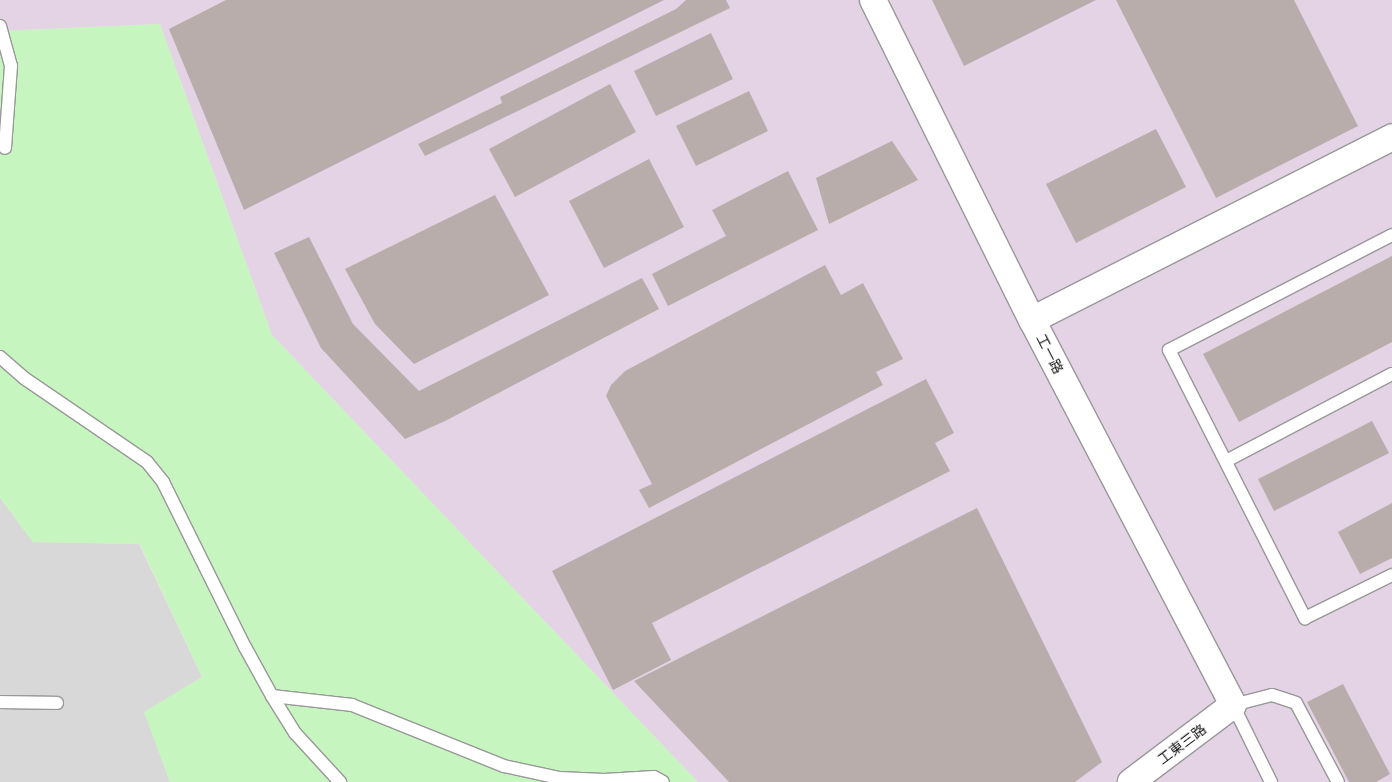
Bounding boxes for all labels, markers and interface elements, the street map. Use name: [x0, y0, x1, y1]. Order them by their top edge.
street label: 工一路: [1033, 331, 1067, 377]
street label: 工東三路: [1155, 720, 1209, 768]

